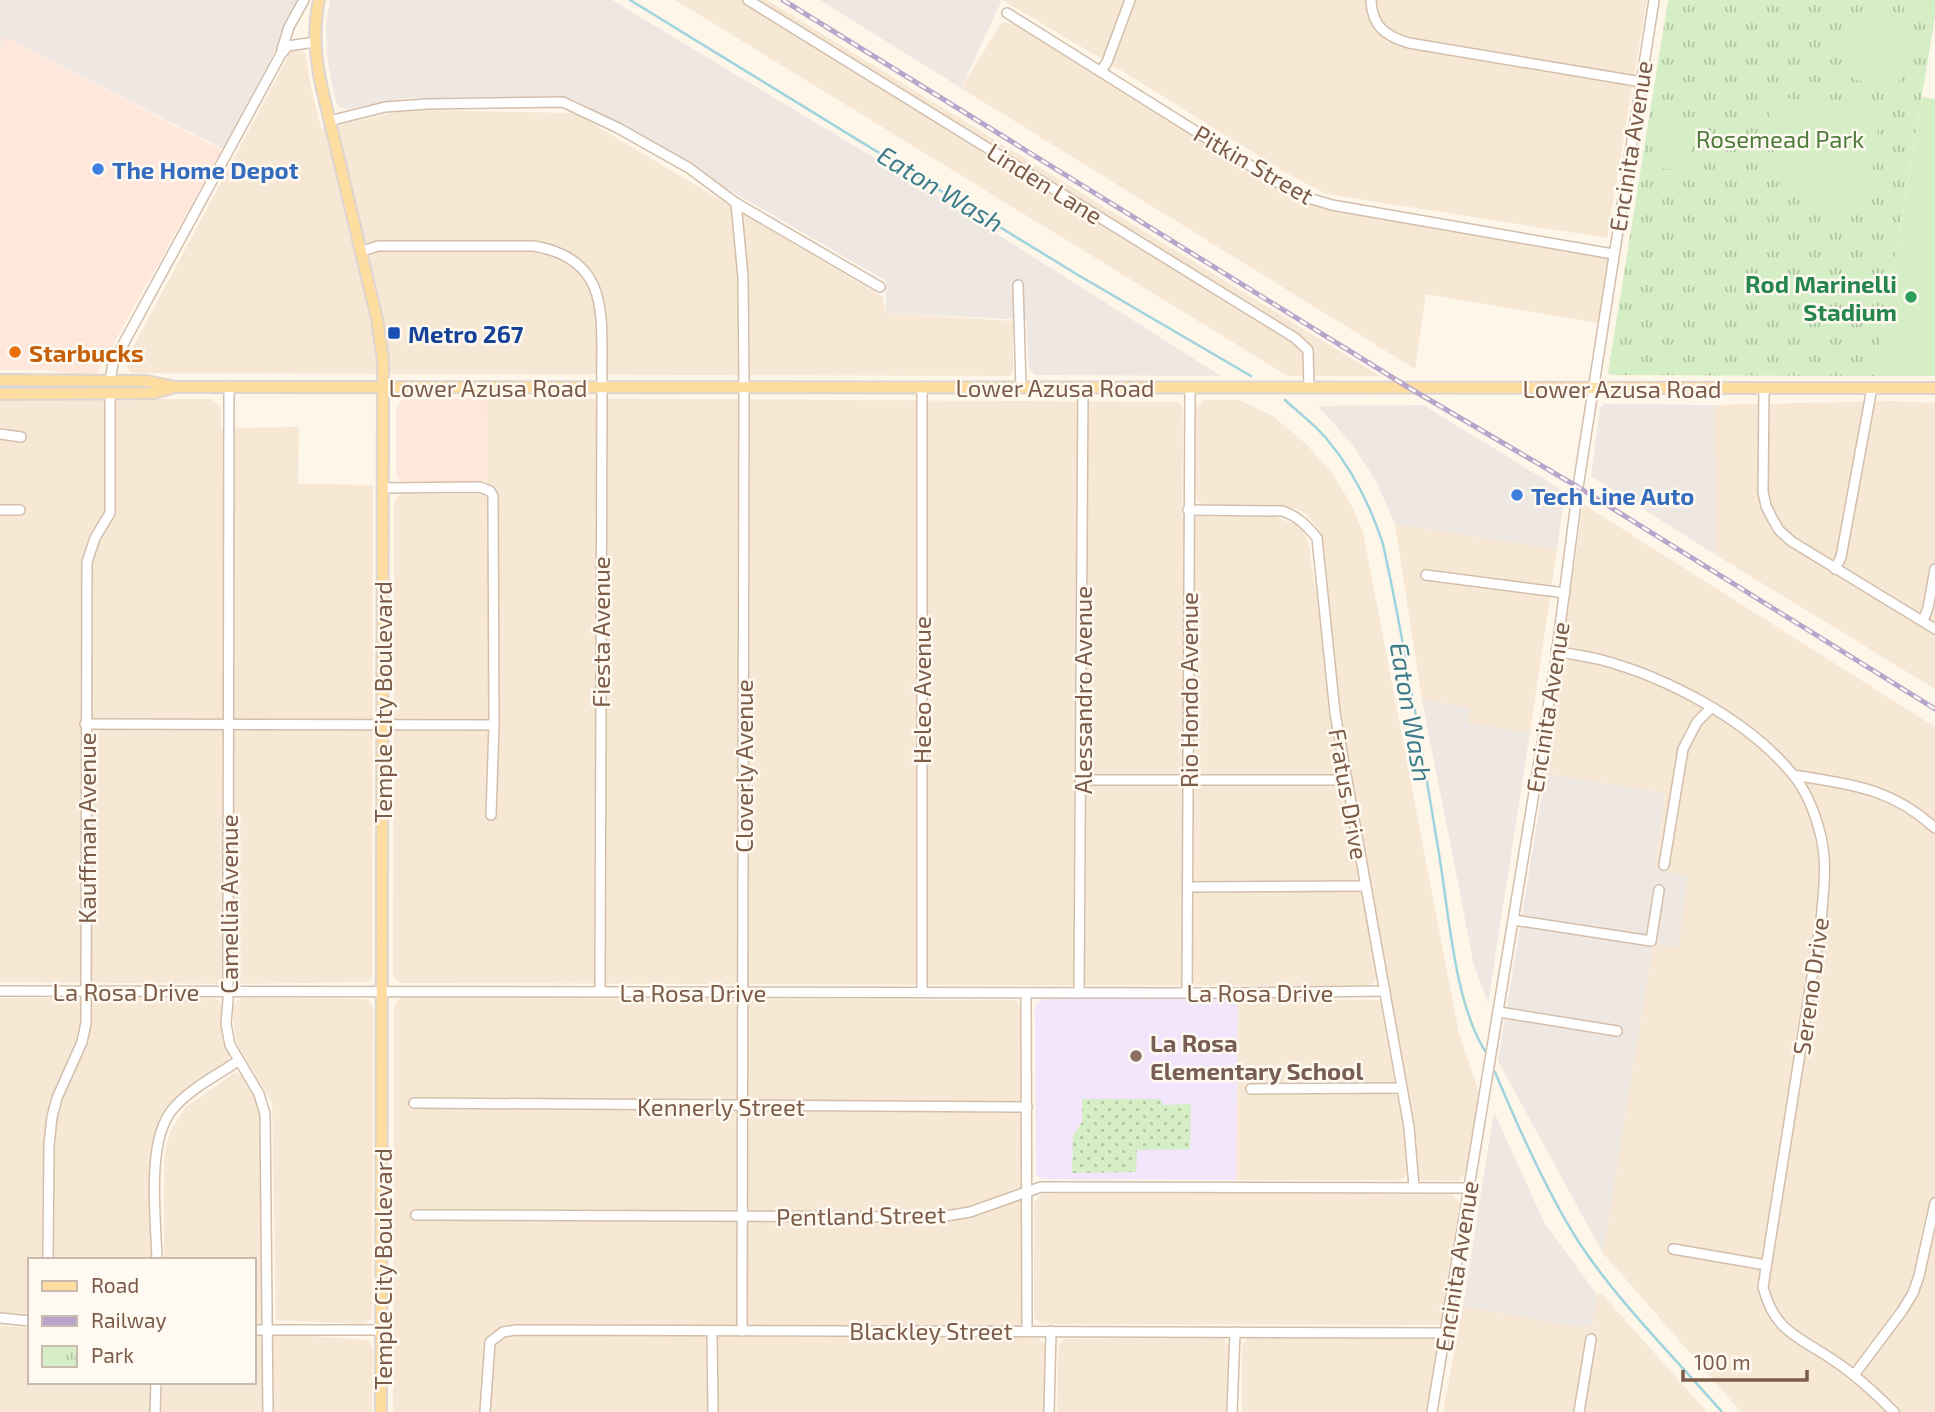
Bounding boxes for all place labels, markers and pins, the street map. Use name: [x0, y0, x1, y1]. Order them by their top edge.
place label: The Home Depot: [112, 155, 299, 184]
marker: The Home Depot: [90, 161, 106, 177]
place label: Rod Marinelli Stadium: [1745, 269, 1897, 326]
marker: Rod Marinelli Stadium: [1903, 289, 1919, 305]
place label: Metro 267: [408, 319, 524, 348]
marker: Metro 267: [386, 325, 402, 341]
place label: Starbucks: [29, 338, 144, 367]
marker: Starbucks: [7, 344, 23, 360]
place label: Tech Line Auto: [1531, 481, 1694, 510]
marker: Tech Line Auto: [1509, 487, 1525, 503]
place label: La Rosa Elementary School: [1150, 1028, 1363, 1085]
marker: La Rosa Elementary School: [1128, 1048, 1144, 1064]

